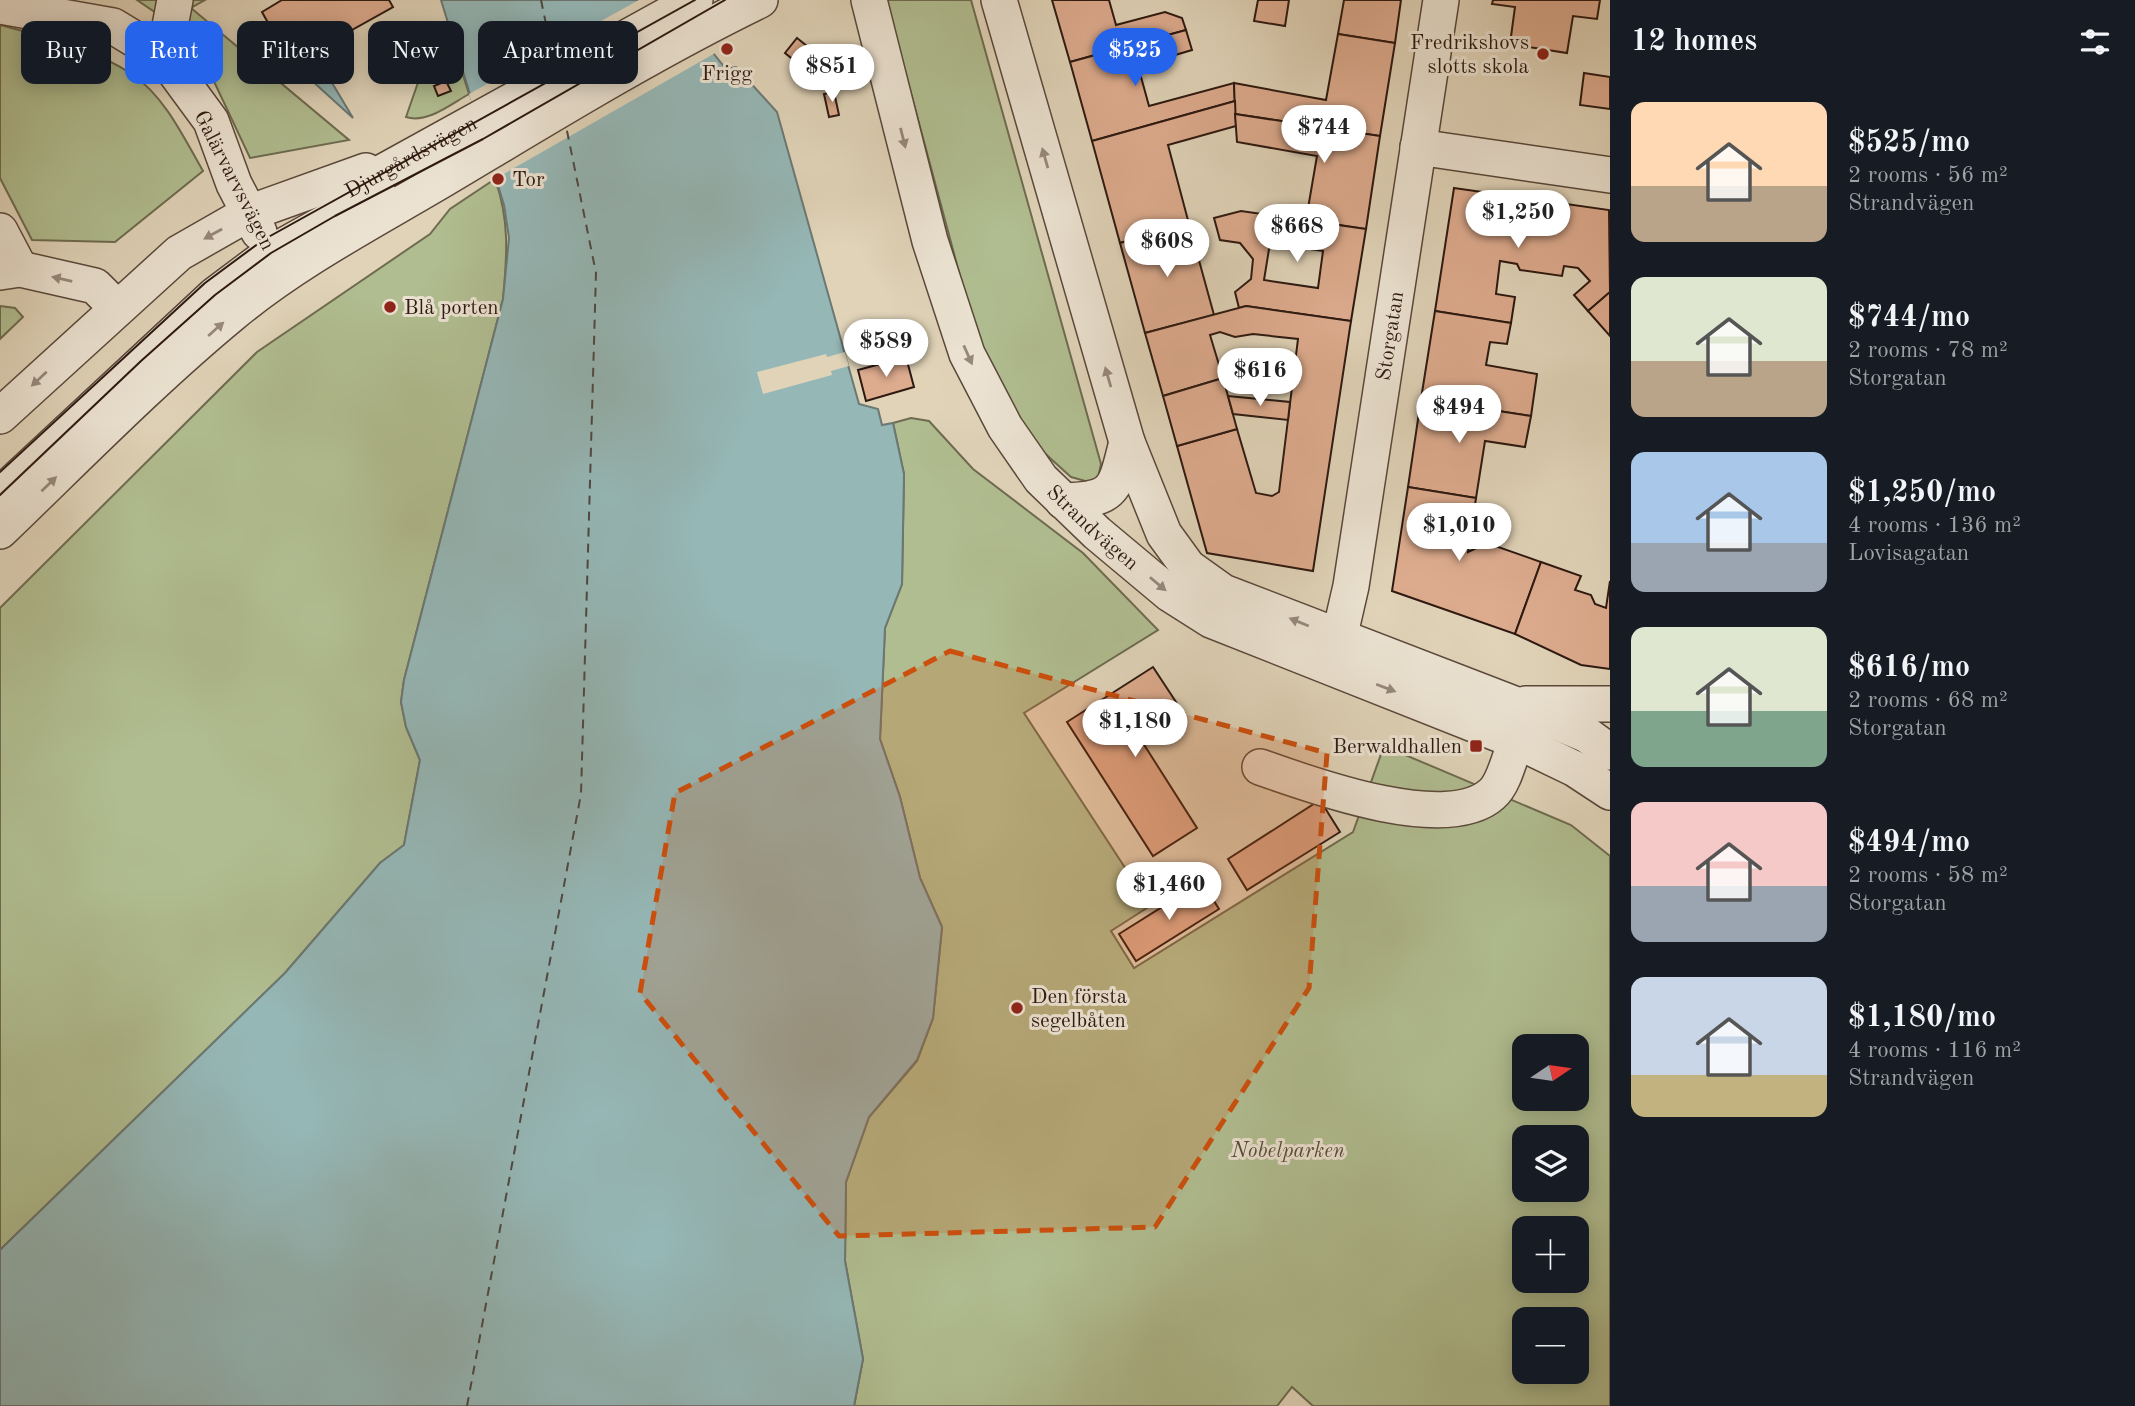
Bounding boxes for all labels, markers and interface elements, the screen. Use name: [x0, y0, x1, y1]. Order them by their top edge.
chip: Buy: [21, 21, 111, 84]
chip: Rent: [125, 21, 223, 84]
chip: Filters: [237, 21, 354, 84]
chip: New: [368, 21, 464, 84]
chip: Apartment: [478, 21, 638, 84]
icon: filters: [2076, 23, 2114, 61]
text: 12 homes: [1631, 27, 1757, 57]
pin: $525: [1094, 28, 1176, 88]
place label: Fredrikshovs slotts skola: [1410, 33, 1529, 78]
text: $525: [1108, 39, 1162, 62]
marker: Frigg: [719, 41, 735, 57]
pin: $851: [791, 44, 873, 104]
marker: Fredrikshovs slotts skola: [1535, 46, 1551, 62]
text: $851: [805, 55, 859, 78]
place label: Frigg: [701, 64, 753, 85]
pin: $744: [1283, 106, 1365, 165]
street label: Galärvarvsvägen: [189, 107, 278, 254]
street label: Djurgårdsvägen: [342, 113, 481, 203]
text: $744: [1297, 116, 1351, 139]
one-way arrow: [898, 127, 909, 149]
text: $525/mo: [1848, 128, 1970, 158]
icon: home: [1687, 130, 1771, 214]
one-way arrow: [1039, 148, 1049, 169]
text: 2 rooms · 56 m²: [1848, 164, 2008, 187]
place label: Tor: [512, 170, 545, 191]
marker: Tor: [490, 171, 506, 187]
pin: $1,250: [1461, 190, 1575, 250]
text: Strandvägen: [1848, 192, 1975, 215]
text: $1,250: [1481, 201, 1555, 224]
pin: $668: [1256, 204, 1338, 264]
text: $668: [1270, 215, 1324, 238]
pin: $608: [1126, 219, 1208, 279]
one-way arrow: [203, 228, 222, 240]
text: $608: [1140, 230, 1194, 253]
one-way arrow: [51, 273, 73, 284]
street label: Storgatan: [1374, 290, 1408, 382]
place label: Blå porten: [404, 298, 499, 319]
marker: Blå porten: [382, 299, 398, 315]
text: $744/mo: [1848, 303, 1970, 333]
icon: home: [1687, 305, 1771, 389]
pin: $589: [845, 320, 927, 379]
one-way arrow: [207, 321, 224, 337]
text: $589: [859, 330, 913, 353]
text: 2 rooms · 78 m²: [1848, 339, 2008, 362]
one-way arrow: [963, 345, 974, 366]
pin: $616: [1219, 348, 1301, 408]
text: $616: [1233, 359, 1287, 382]
one-way arrow: [1103, 366, 1113, 387]
text: Storgatan: [1848, 367, 1947, 390]
one-way arrow: [31, 371, 48, 387]
pin: $494: [1418, 386, 1500, 445]
text: $494: [1432, 396, 1486, 419]
one-way arrow: [41, 475, 58, 492]
text: $1,250/mo: [1848, 478, 1996, 508]
icon: home: [1687, 480, 1771, 564]
street label: Strandvägen: [1042, 482, 1142, 575]
pin: $1,010: [1402, 504, 1516, 563]
text: $1,010: [1422, 514, 1496, 537]
text: 4 rooms · 136 m²: [1848, 514, 2021, 537]
text: Lovisagatan: [1848, 542, 1969, 565]
one-way arrow: [1149, 576, 1167, 591]
one-way arrow: [1289, 616, 1310, 627]
text: $616/mo: [1848, 653, 1970, 683]
icon: home: [1687, 655, 1771, 739]
one-way arrow: [1375, 683, 1396, 694]
text: 2 rooms · 68 m²: [1848, 689, 2008, 712]
pin: $1,180: [1078, 700, 1192, 759]
text: $1,180: [1098, 710, 1172, 733]
text: Storgatan: [1848, 717, 1947, 740]
place label: Berwaldhallen: [1332, 737, 1462, 758]
marker: Berwaldhallen: [1468, 738, 1484, 754]
text: $494/mo: [1848, 828, 1970, 858]
icon: home: [1687, 830, 1771, 914]
pin: $1,460: [1112, 862, 1226, 922]
text: 2 rooms · 58 m²: [1848, 864, 2008, 887]
text: $1,460: [1132, 873, 1206, 896]
text: Storgatan: [1848, 892, 1947, 915]
place label: Den första segelbåten: [1031, 987, 1127, 1032]
marker: Den första segelbåten: [1009, 1000, 1025, 1016]
text: $1,180/mo: [1848, 1003, 1996, 1033]
icon: home: [1687, 1005, 1771, 1089]
north arrow: [1512, 1034, 1589, 1111]
map controls: [1512, 1034, 1589, 1384]
text: 4 rooms · 116 m²: [1848, 1039, 2021, 1062]
text: Strandvägen: [1848, 1067, 1975, 1090]
button: layers: [1512, 1125, 1589, 1202]
park label: Nobelparken: [1230, 1141, 1345, 1162]
button: +: [1512, 1216, 1589, 1293]
button: −: [1512, 1307, 1589, 1384]

